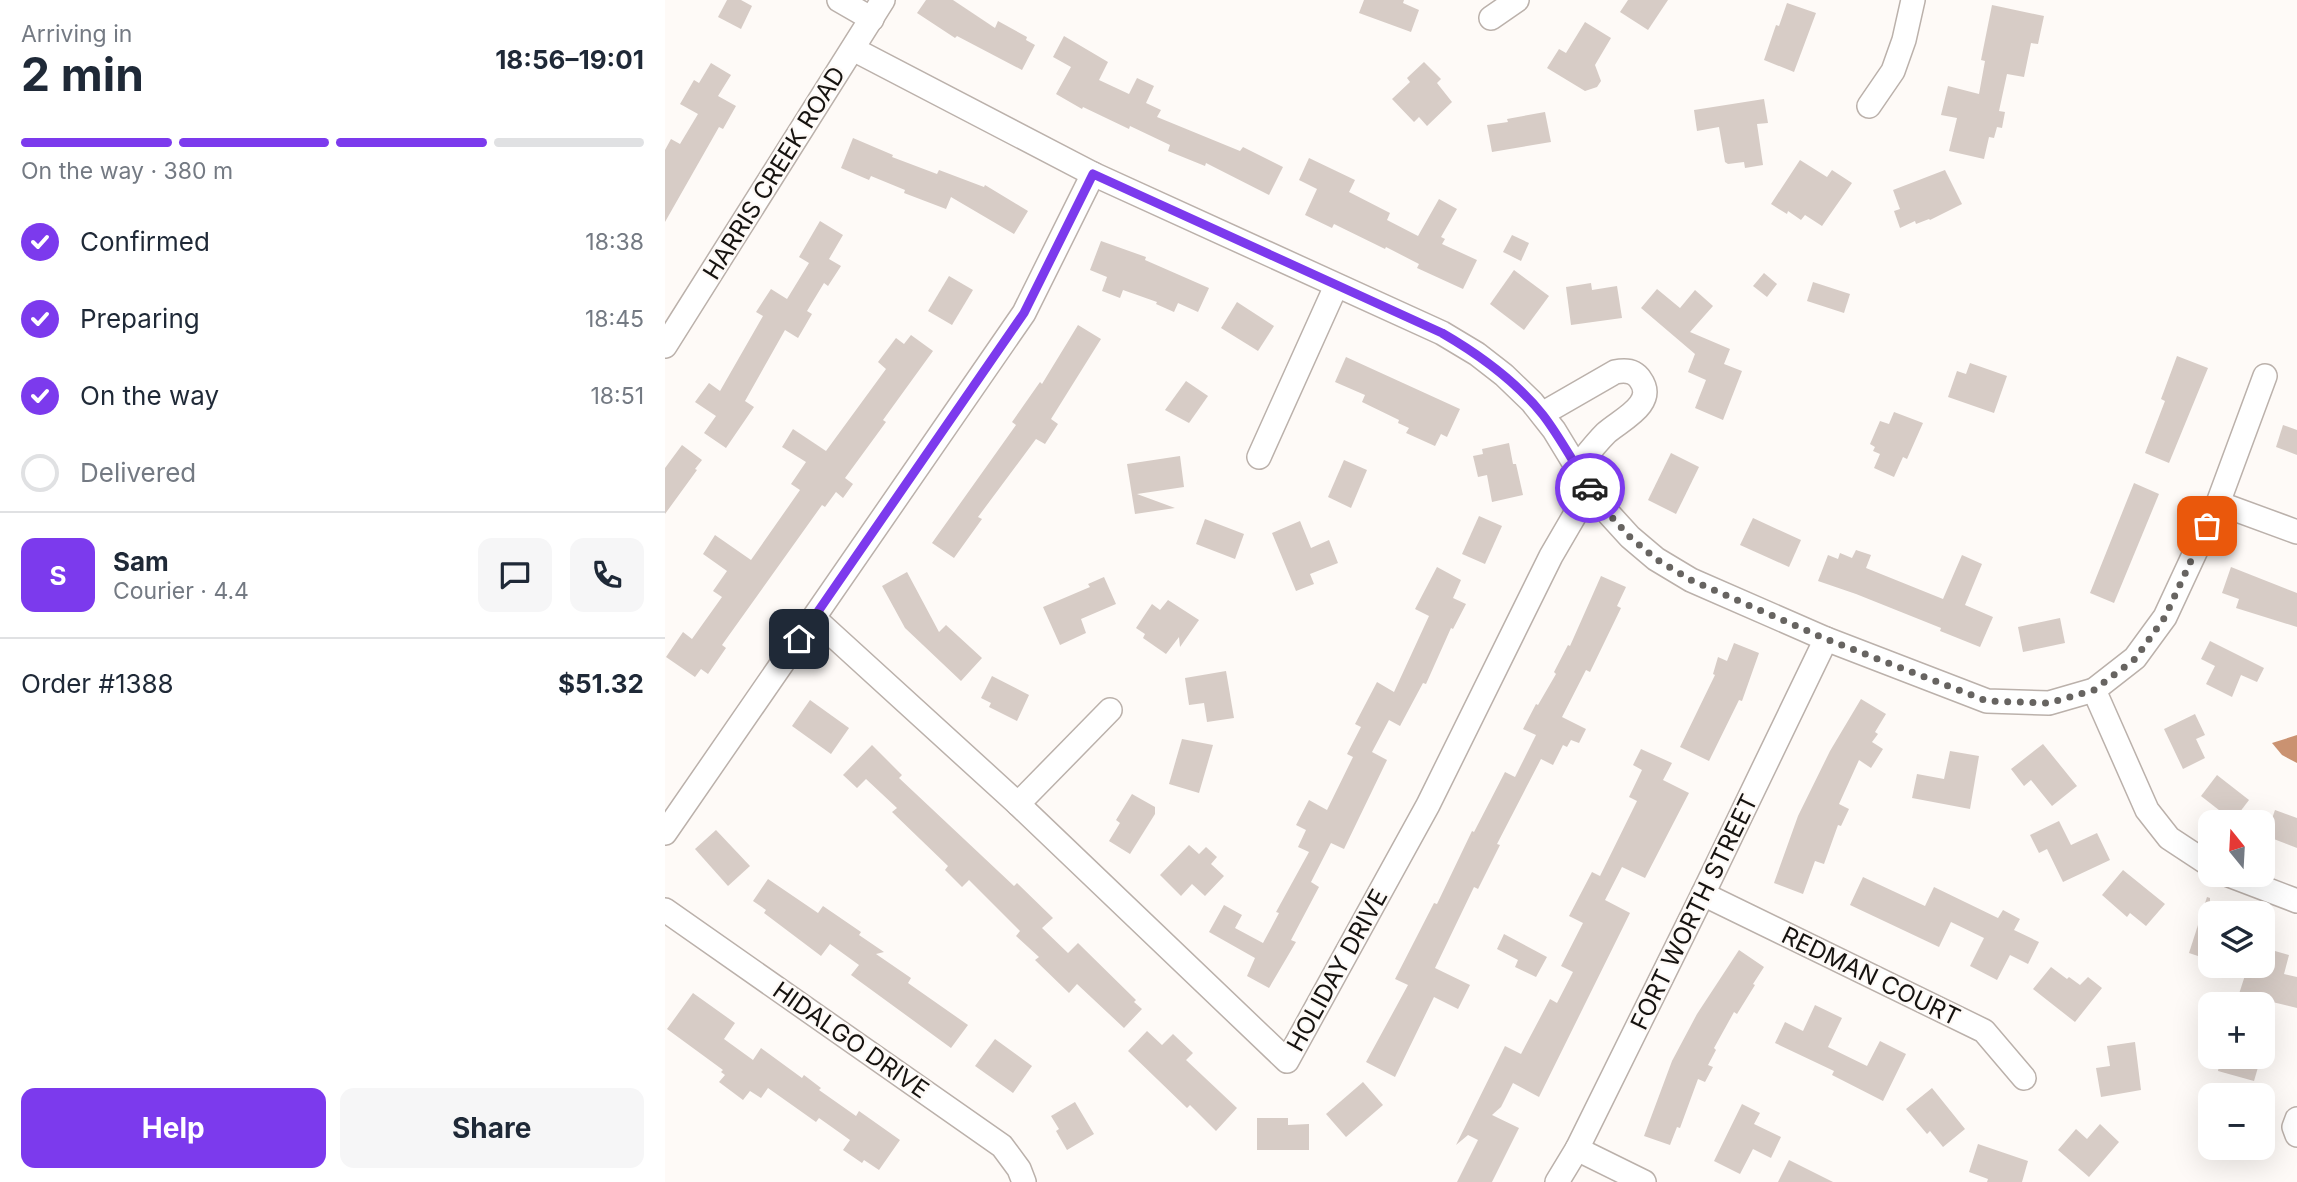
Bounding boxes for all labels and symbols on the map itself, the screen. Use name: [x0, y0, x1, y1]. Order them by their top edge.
street label: HARRIS CREEK ROAD: [697, 61, 851, 285]
courier: [1555, 453, 1625, 523]
pin: [2177, 496, 2237, 556]
pin: [769, 609, 829, 669]
street label: FORT WORTH STREET: [1624, 790, 1764, 1034]
north arrow: [2198, 810, 2275, 887]
street label: HOLIDAY DRIVE: [1281, 884, 1393, 1056]
street label: REDMAN COURT: [1777, 920, 1965, 1032]
street label: HIDALGO DRIVE: [768, 976, 934, 1104]

